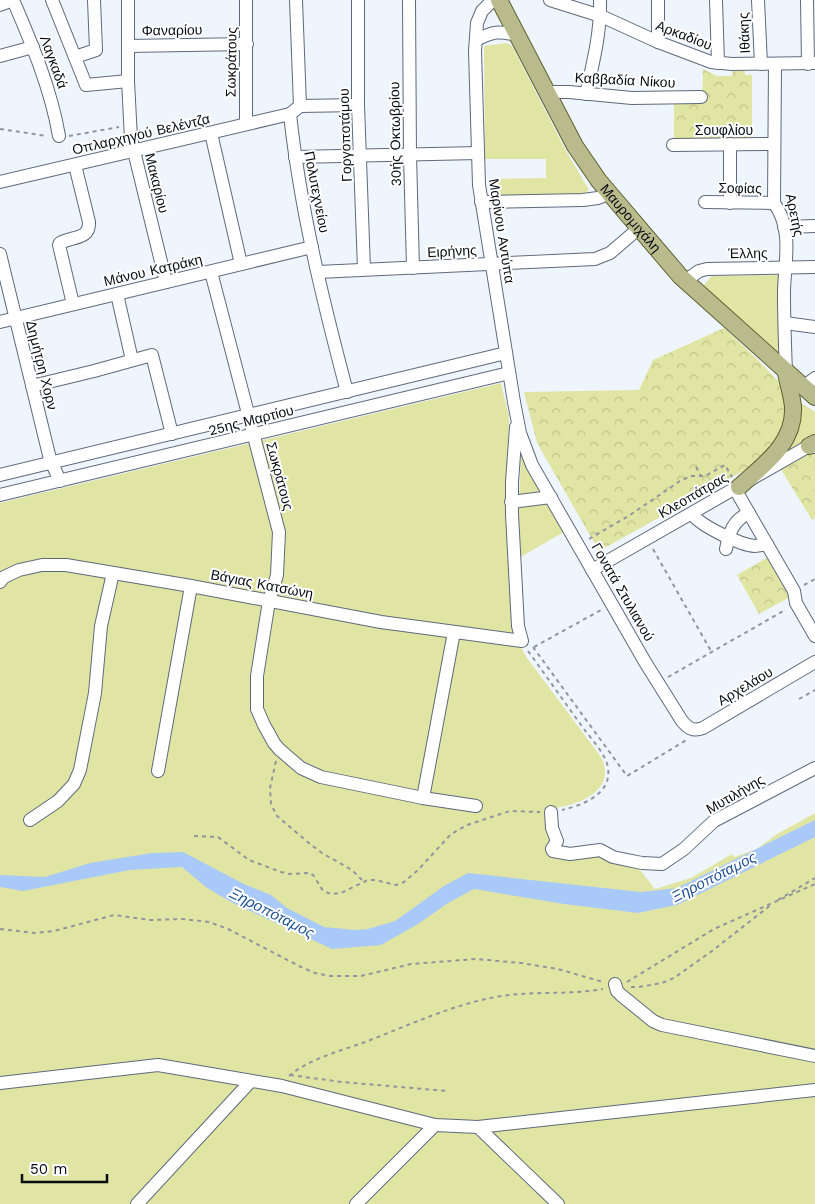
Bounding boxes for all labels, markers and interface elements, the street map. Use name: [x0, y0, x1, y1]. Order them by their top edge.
street label: Ιθάκης: [735, 12, 753, 54]
street label: Αρκαδίου: [654, 17, 714, 53]
street label: Φαναρίου: [141, 21, 203, 39]
street label: Σωκράτους: [222, 27, 240, 97]
street label: Λαγκαδά: [37, 33, 71, 91]
street label: Καββαδία Νίκου: [574, 69, 676, 91]
street label: 30ής Οκτωβρίου: [386, 81, 404, 187]
street label: Γοργοποτάμου: [335, 88, 355, 182]
street label: Οπλαρχηγού Βελέντζα: [71, 110, 211, 158]
street label: Σουφλίου: [695, 122, 753, 138]
street label: Πολυτεχνείου: [301, 150, 333, 234]
street label: Μακαρίου: [142, 151, 172, 215]
street label: Μαρίνου Αντύπα: [486, 178, 518, 284]
street label: Σοφίας: [718, 180, 762, 196]
street label: Μαυρομιχάλη: [597, 181, 664, 256]
street label: Αρετής: [783, 192, 807, 238]
street label: Ειρήνης: [427, 242, 478, 260]
street label: Έλλης: [727, 245, 768, 261]
street label: Μάνου Κατράκη: [102, 251, 204, 289]
street label: Δημήτρη Χορν: [23, 319, 61, 411]
street label: 25ης Μαρτίου: [207, 402, 295, 438]
street label: Σωκράτους: [263, 440, 297, 512]
street label: Κλεοπάτρας: [656, 469, 731, 521]
street label: Γονατά Στυλιανού: [588, 540, 658, 644]
street label: Βάγιας Κατσώνη: [209, 566, 315, 602]
street label: Αρχελάου: [715, 663, 775, 709]
street label: Μυτιλήνης: [703, 771, 767, 817]
water label: Ξηροπόταμος: [668, 848, 760, 906]
water label: Ξηροπόταμος: [226, 884, 318, 942]
scale bar: [22, 1152, 108, 1184]
text: 50 m: [30, 1160, 67, 1178]

